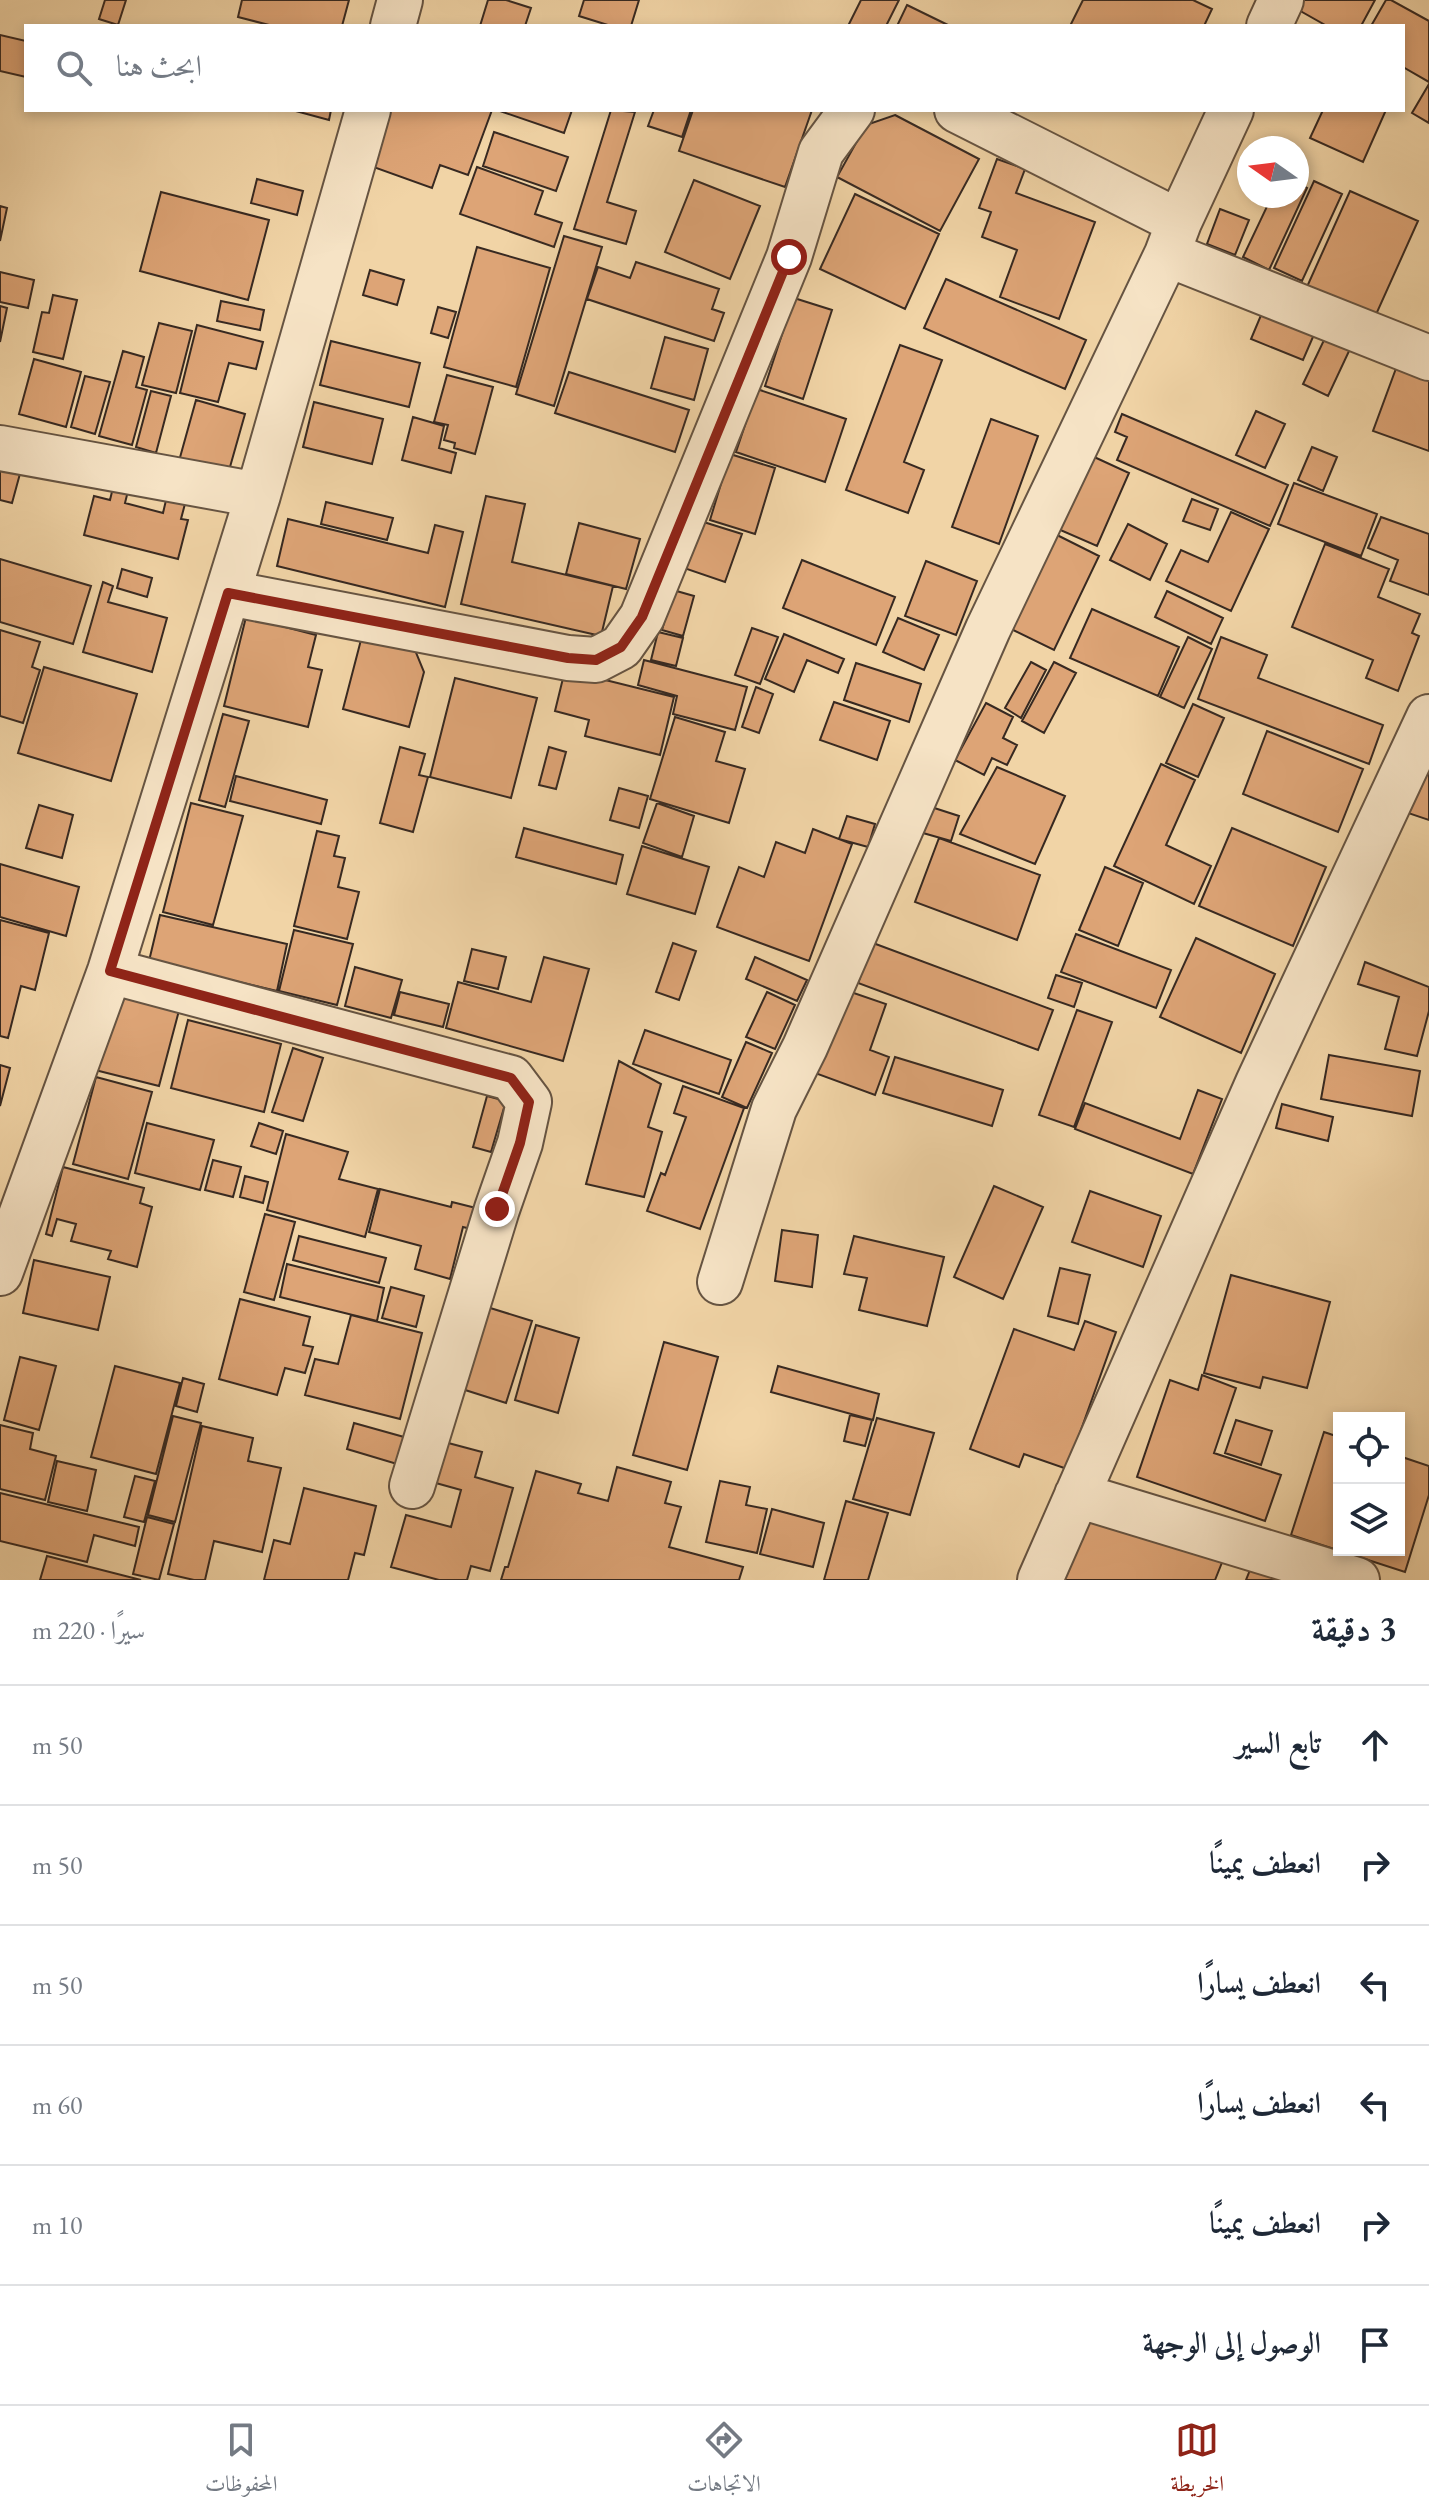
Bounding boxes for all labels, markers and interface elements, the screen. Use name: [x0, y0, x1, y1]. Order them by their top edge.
search box: [24, 24, 1405, 112]
icon: search: [52, 46, 96, 90]
text: ابحث هنا: [116, 46, 202, 85]
north arrow: [1237, 136, 1309, 208]
route start: [771, 239, 807, 275]
route end: [479, 1191, 515, 1227]
map controls: [1333, 1412, 1405, 1556]
button: locate: [1333, 1412, 1405, 1484]
button: layers: [1333, 1484, 1405, 1556]
text: 3 دقيقة: [1312, 1606, 1397, 1650]
text: سيرًا · 220 m: [32, 1613, 145, 1647]
text: تابع السير: [1236, 1723, 1321, 1762]
icon: ahead: [1353, 1723, 1397, 1767]
text: 50 m: [32, 1728, 82, 1762]
text: انعطف يمينًا: [1209, 1843, 1321, 1882]
icon: right: [1353, 1843, 1397, 1887]
text: 50 m: [32, 1848, 82, 1882]
text: انعطف يسارًا: [1197, 1963, 1321, 2002]
icon: left: [1353, 1963, 1397, 2007]
text: 50 m: [32, 1968, 82, 2002]
text: انعطف يسارًا: [1197, 2083, 1321, 2122]
icon: left: [1353, 2083, 1397, 2127]
text: 60 m: [32, 2088, 82, 2122]
text: انعطف يمينًا: [1209, 2203, 1321, 2242]
icon: right: [1353, 2203, 1397, 2247]
text: 10 m: [32, 2208, 82, 2242]
text: الوصول إلى الوجهة: [1142, 2323, 1321, 2362]
icon: arrive: [1353, 2323, 1397, 2367]
tab: المحفوظات: [205, 2418, 277, 2505]
tab: الاتجاهات: [687, 2418, 761, 2505]
tab: الخريطة: [1171, 2418, 1224, 2505]

